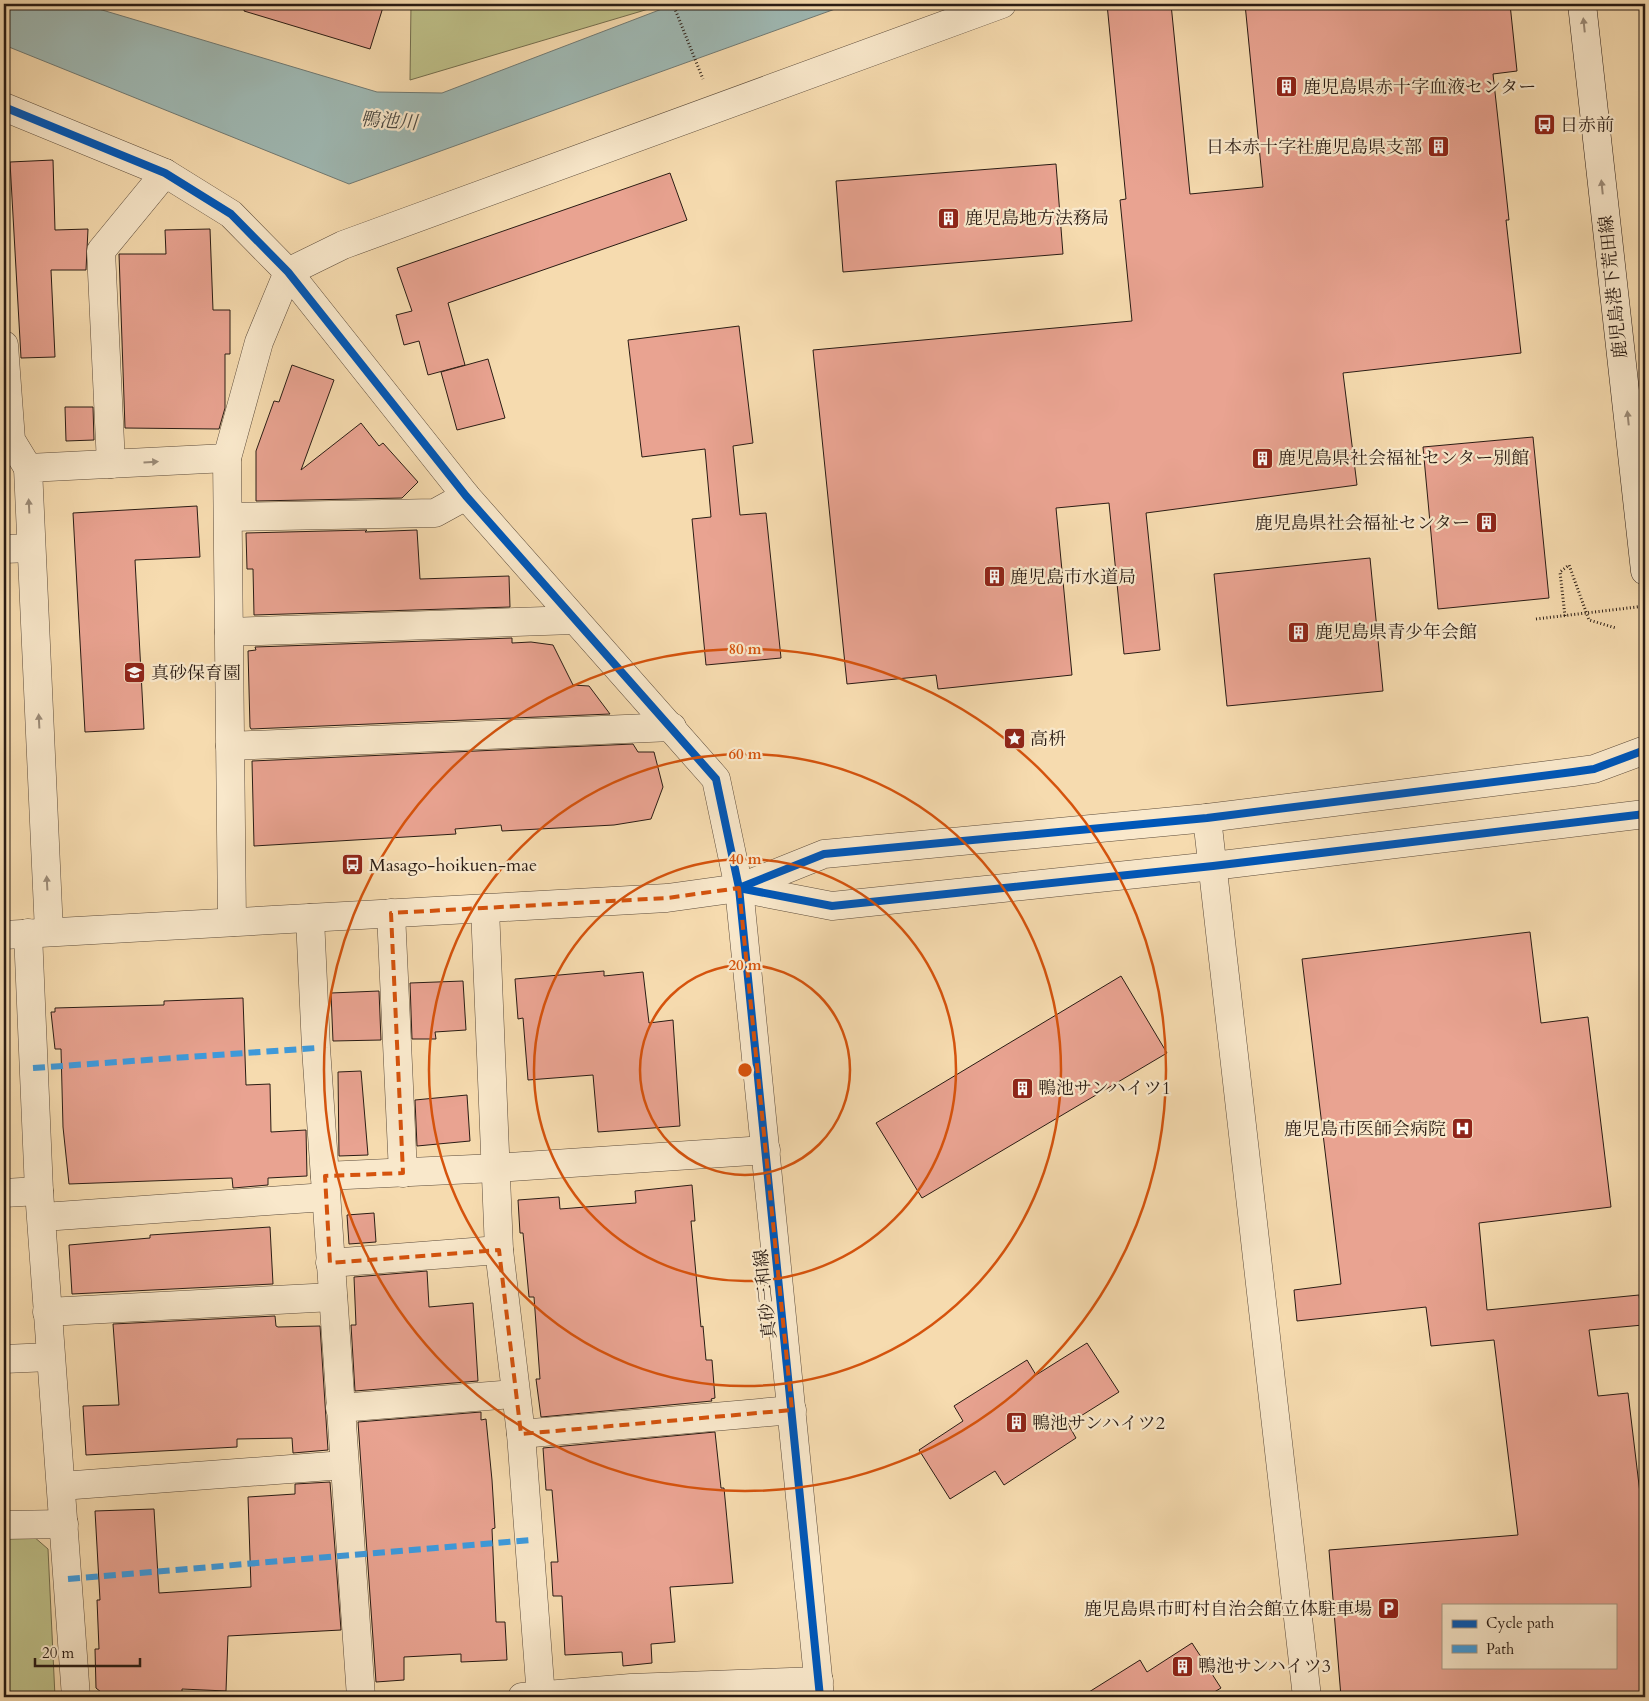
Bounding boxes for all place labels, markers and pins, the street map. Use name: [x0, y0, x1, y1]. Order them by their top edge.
building icon: 鹿児島県赤十字血液センター: [1275, 75, 1299, 99]
place label: 鹿児島県赤十字血液センター: [1303, 75, 1536, 100]
bus stop icon: 日赤前: [1532, 113, 1556, 137]
place label: 日赤前: [1560, 113, 1614, 138]
place label: 日本赤十字社鹿児島県支部: [1206, 135, 1422, 160]
building icon: 日本赤十字社鹿児島県支部: [1426, 135, 1450, 159]
building icon: 鹿児島地方法務局: [937, 206, 961, 230]
place label: 鹿児島地方法務局: [965, 206, 1109, 231]
building icon: 鹿児島県社会福祉センター別館: [1250, 446, 1274, 470]
place label: 鹿児島県社会福祉センター別館: [1278, 446, 1529, 471]
place label: 鹿児島県社会福祉センター: [1255, 511, 1470, 536]
building icon: 鹿児島県社会福祉センター: [1474, 511, 1498, 535]
building icon: 鹿児島市水道局: [982, 565, 1006, 589]
place label: 鹿児島市水道局: [1010, 565, 1136, 590]
building icon: 鹿児島県青少年会館: [1287, 620, 1311, 644]
place label: 鹿児島県青少年会館: [1315, 620, 1477, 645]
school or university icon: 真砂保育園: [123, 661, 147, 685]
place label: 真砂保育園: [151, 661, 241, 686]
place icon: 高枡: [1002, 727, 1026, 751]
place label: 高枡: [1030, 727, 1066, 752]
bus stop icon: Masago-hoikuen-mae: [341, 853, 365, 877]
place label: Masago-hoikuen-mae: [369, 853, 537, 878]
centre of rings: [736, 1061, 754, 1079]
building icon: 鴨池サンハイツ1: [1010, 1076, 1034, 1100]
place label: 鴨池サンハイツ1: [1038, 1076, 1171, 1101]
place label: 鹿児島市医師会病院: [1284, 1117, 1446, 1142]
hospital icon: 鹿児島市医師会病院: [1450, 1117, 1474, 1141]
building icon: 鴨池サンハイツ2: [1004, 1411, 1028, 1435]
place label: 鴨池サンハイツ2: [1032, 1411, 1165, 1436]
place label: 鹿児島県市町村自治会館立体駐車場: [1084, 1597, 1372, 1622]
parking icon: 鹿児島県市町村自治会館立体駐車場: [1376, 1597, 1400, 1621]
building icon: 鴨池サンハイツ3: [1170, 1654, 1194, 1678]
place label: 鴨池サンハイツ3: [1198, 1654, 1331, 1679]

